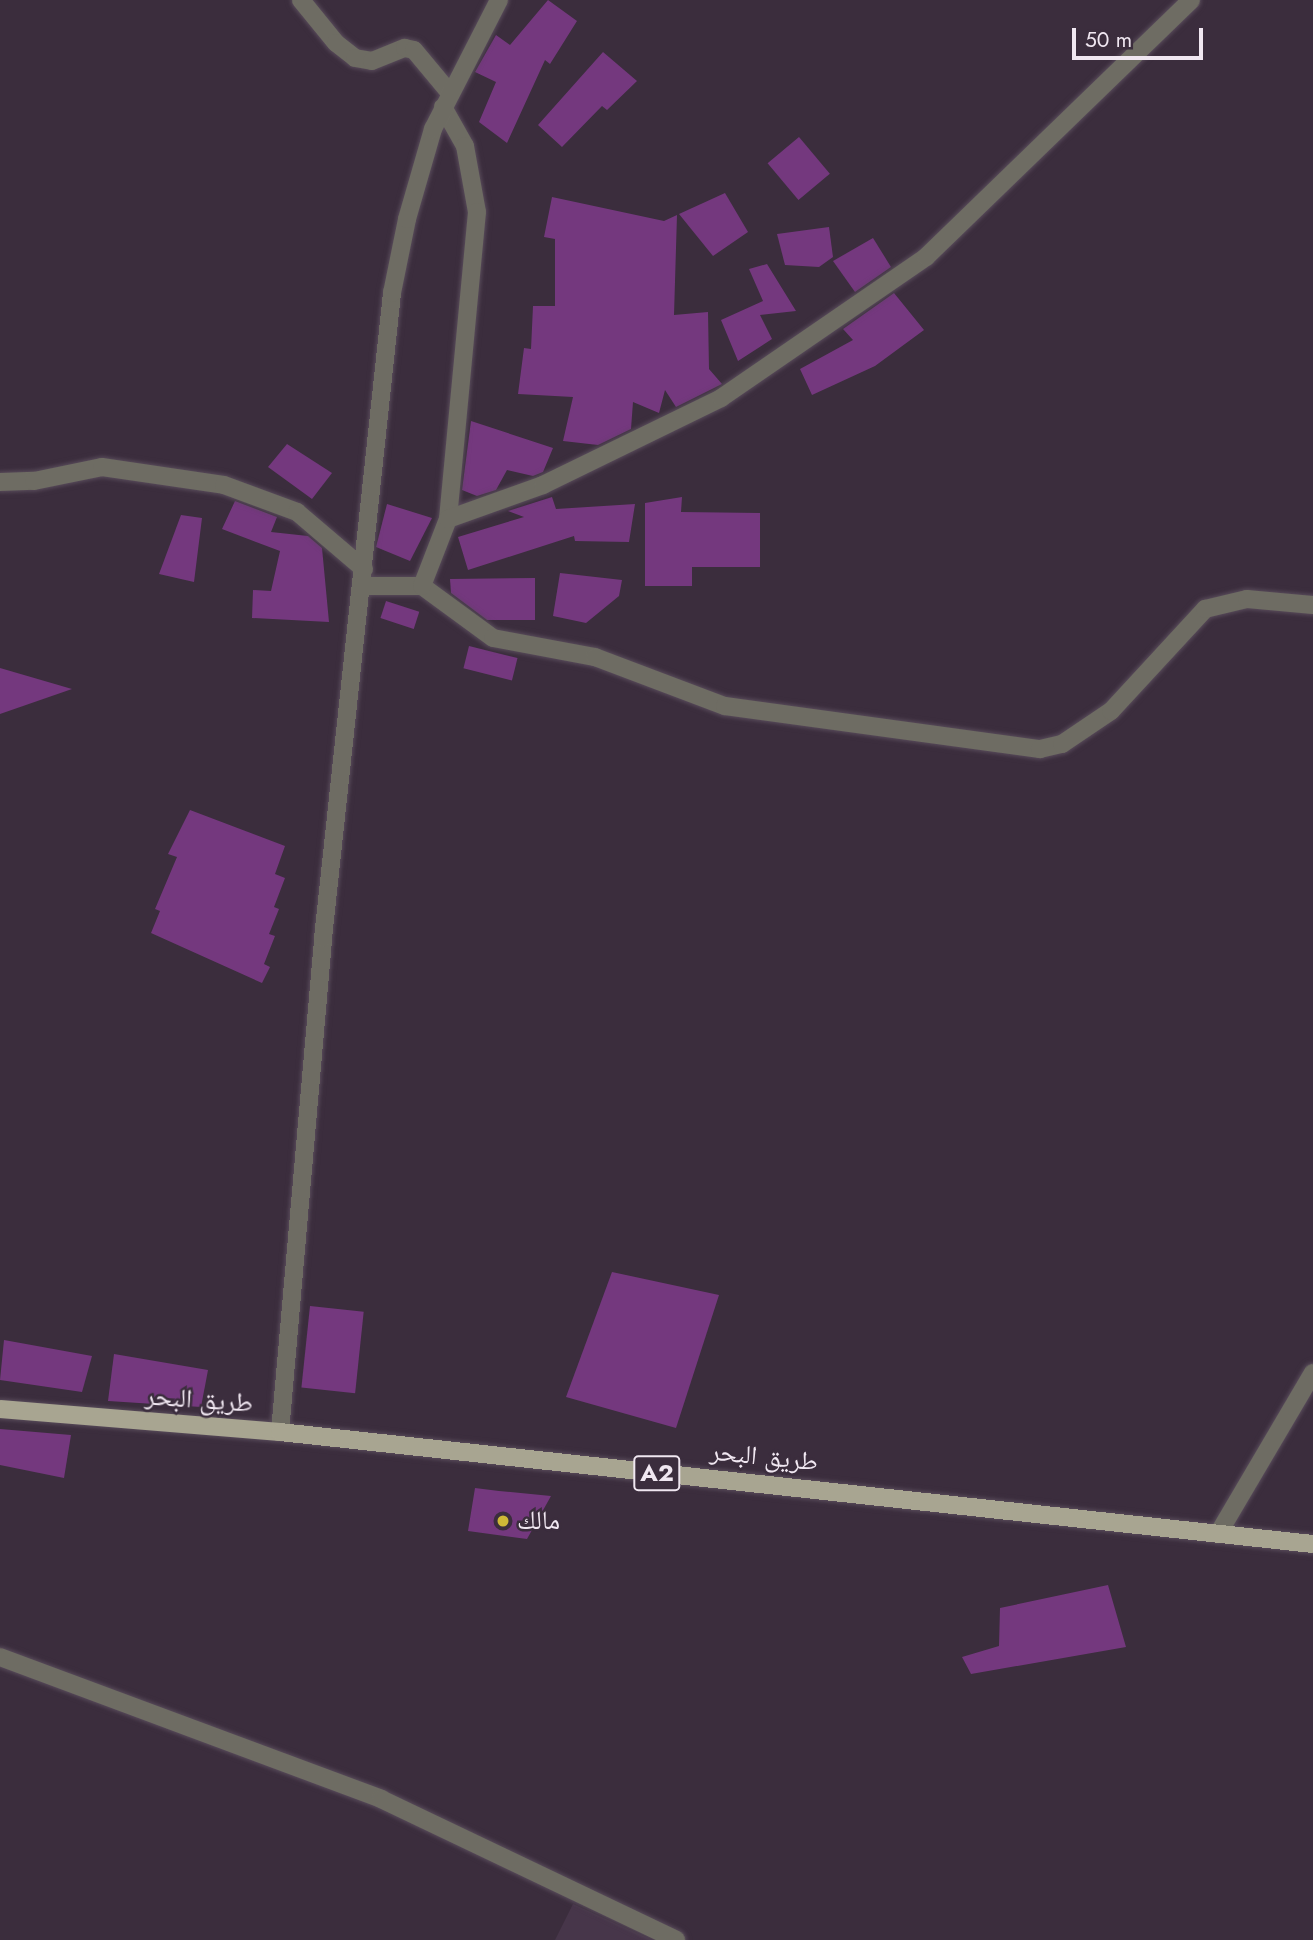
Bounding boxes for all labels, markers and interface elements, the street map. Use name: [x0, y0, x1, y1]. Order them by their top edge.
scale bar: [1075, 14, 1206, 58]
text: 50 m: [1085, 25, 1132, 55]
street label: طريق البحر: [144, 1381, 254, 1419]
street label: طريق البحر: [709, 1436, 819, 1478]
road number: A2: [632, 1452, 682, 1493]
place label: مالك: [517, 1505, 560, 1537]
marker: مالك: [495, 1513, 511, 1529]

